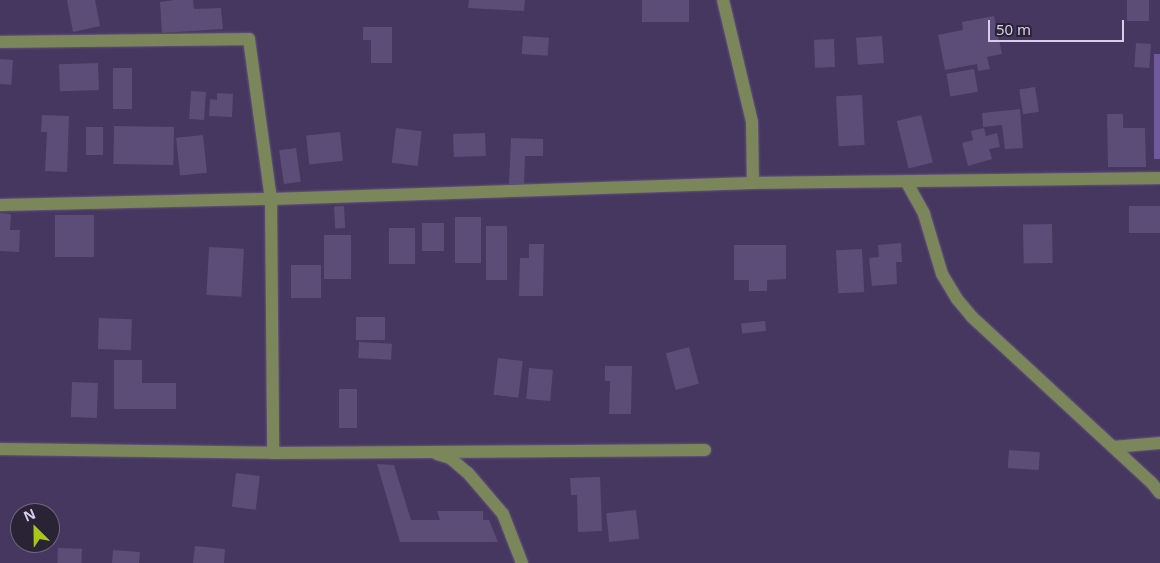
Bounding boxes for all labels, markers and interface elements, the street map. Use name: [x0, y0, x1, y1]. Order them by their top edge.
scale bar: [990, 10, 1126, 42]
text: 50 m: [996, 19, 1031, 39]
north arrow: [10, 503, 60, 553]
text: N: [20, 504, 38, 526]

